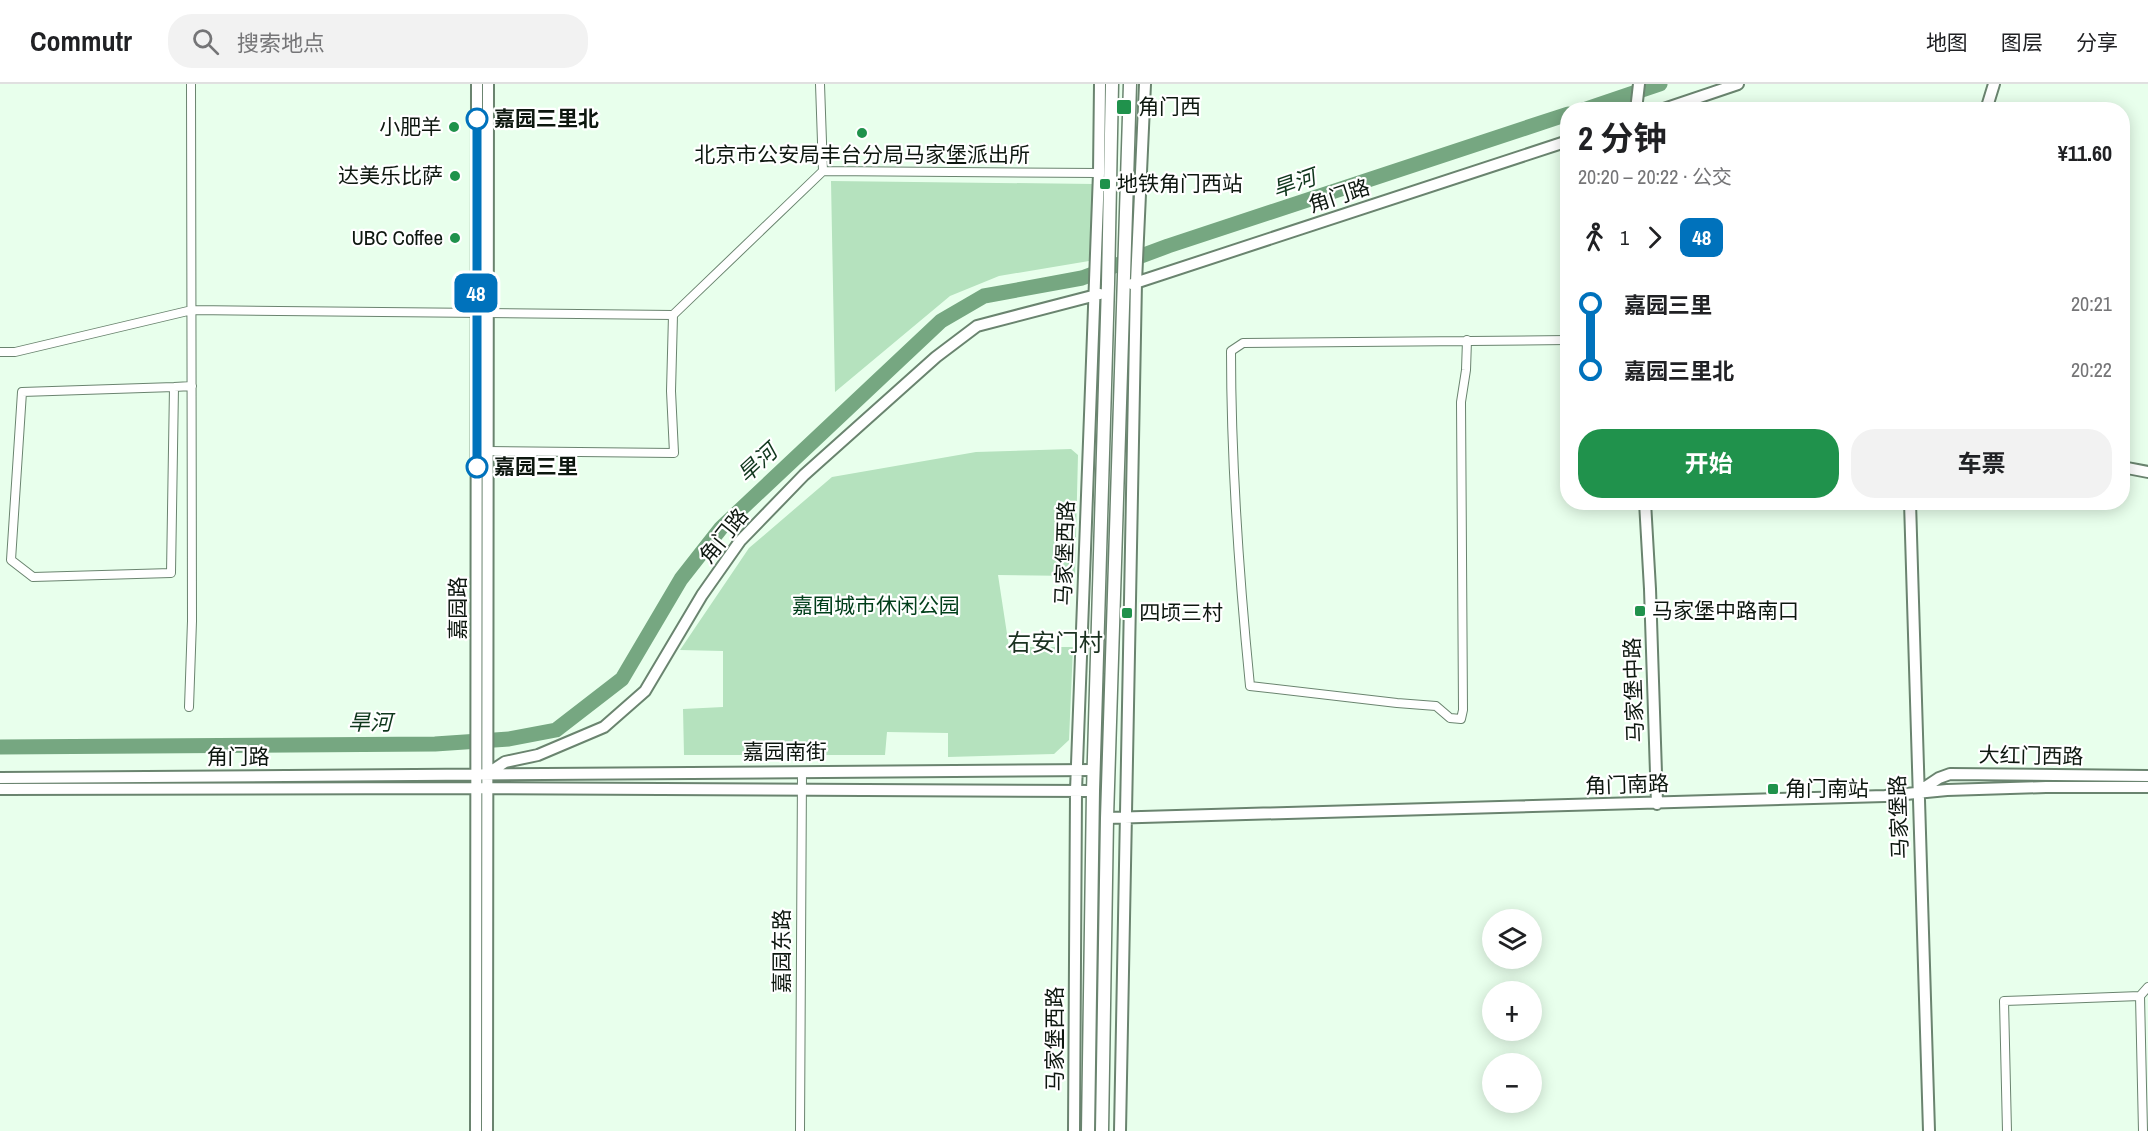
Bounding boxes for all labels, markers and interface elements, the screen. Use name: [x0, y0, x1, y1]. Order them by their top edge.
search box: [168, 14, 588, 68]
text: Commutr: [30, 22, 132, 60]
icon: search: [189, 25, 222, 58]
text: 搜索地点: [237, 28, 325, 58]
text: 地图: [1926, 28, 1968, 57]
text: 图层: [2001, 28, 2043, 57]
text: 分享: [2076, 28, 2118, 57]
place label: 角门西: [1138, 92, 1201, 121]
marker: 角门西: [1115, 98, 1133, 116]
place label: 嘉园三里北: [494, 104, 599, 133]
marker: 嘉园三里北: [466, 108, 488, 130]
place label: 小肥羊: [379, 112, 442, 141]
text: 2 分钟: [1578, 116, 1667, 160]
marker: 小肥羊: [447, 120, 461, 134]
marker: 北京市公安局丰台分局马家堡派出所: [855, 126, 869, 140]
text: ¥11.60: [2058, 138, 2112, 168]
place label: 北京市公安局丰台分局马家堡派出所: [694, 140, 1030, 169]
water label: 旱河: [1268, 160, 1323, 204]
place label: 达美乐比萨: [338, 161, 443, 190]
text: 20:20 – 20:22 · 公交: [1578, 163, 1732, 190]
marker: 达美乐比萨: [448, 169, 462, 183]
place label: 地铁角门西站: [1117, 169, 1243, 198]
street label: 角门路: [1304, 172, 1373, 219]
marker: 地铁角门西站: [1098, 177, 1112, 191]
icon: walk: [1578, 221, 1611, 254]
icon: forward: [1638, 221, 1671, 254]
place label: UBC Coffee: [351, 223, 443, 252]
text: 48: [1692, 223, 1711, 252]
text: 1: [1620, 224, 1629, 251]
marker: UBC Coffee: [448, 231, 462, 245]
line badge: 48: [449, 274, 503, 312]
text: 48: [466, 279, 486, 308]
text: 嘉园三里: [1624, 290, 1712, 320]
text: 20:21: [2071, 290, 2112, 317]
text: 嘉园三里北: [1624, 356, 1734, 386]
text: 20:22: [2071, 356, 2112, 383]
button: 开始: [1578, 429, 1839, 498]
button: 车票: [1851, 429, 2112, 498]
water label: 旱河: [731, 434, 786, 489]
place label: 嘉园三里: [494, 452, 578, 481]
marker: 嘉园三里: [466, 456, 488, 478]
street label: 马家堡西路: [1048, 500, 1081, 606]
street label: 角门路: [693, 502, 755, 569]
street label: 嘉园路: [443, 577, 472, 640]
park label: 嘉囿城市休闲公园: [792, 591, 960, 620]
place label: 马家堡中路南口: [1652, 596, 1799, 625]
place label: 四顷三村: [1139, 598, 1223, 627]
marker: 马家堡中路南口: [1633, 604, 1647, 618]
marker: 四顷三村: [1120, 606, 1134, 620]
district label: 右安门村: [1007, 626, 1103, 658]
street label: 马家堡中路: [1617, 637, 1650, 743]
water label: 旱河: [348, 707, 396, 737]
street label: 嘉园南街: [743, 737, 827, 766]
street label: 大红门西路: [1978, 740, 2084, 771]
street label: 角门路: [207, 742, 270, 771]
street label: 角门南路: [1585, 769, 1669, 800]
place label: 角门南站: [1785, 774, 1869, 803]
street label: 马家堡路: [1883, 775, 1914, 859]
marker: 角门南站: [1766, 782, 1780, 796]
street label: 嘉园东路: [767, 909, 796, 993]
map controls: [1482, 909, 1542, 1113]
button: layers: [1482, 909, 1542, 969]
button: +: [1482, 981, 1542, 1041]
street label: 马家堡西路: [1040, 987, 1069, 1092]
button: −: [1482, 1053, 1542, 1113]

